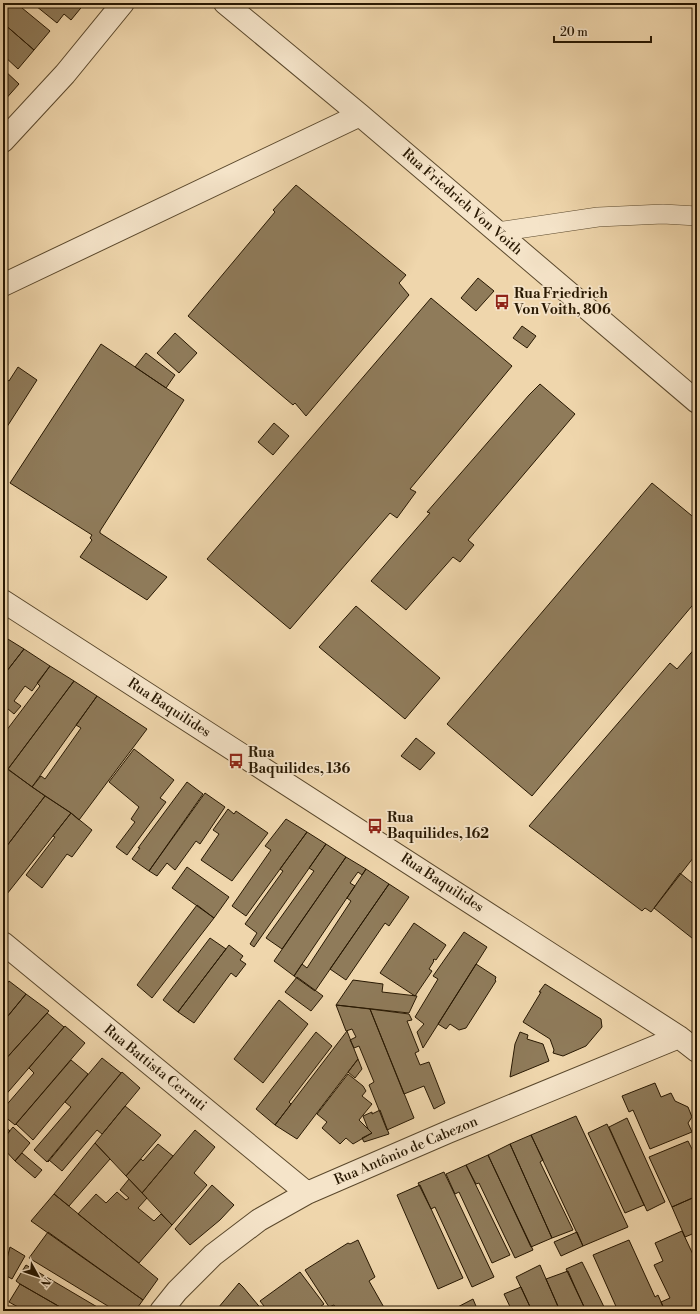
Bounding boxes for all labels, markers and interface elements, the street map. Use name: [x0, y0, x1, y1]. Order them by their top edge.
scale bar: [554, 18, 651, 44]
text: 20 m: [560, 25, 588, 40]
street label: Rua Friedrich Von Voith: [398, 145, 527, 260]
place label: Rua Friedrich Von Voith, 806: [513, 285, 611, 319]
bus stop icon: Rua Friedrich Von Voith, 806: [493, 293, 511, 311]
street label: Rua Baquilides: [124, 674, 214, 742]
place label: Rua Baquilides, 136: [248, 744, 350, 778]
bus stop icon: Rua Baquilides, 136: [227, 752, 245, 770]
place label: Rua Baquilides, 162: [387, 809, 489, 843]
bus stop icon: Rua Baquilides, 162: [366, 817, 384, 835]
street label: Rua Baquilides: [397, 849, 487, 917]
street label: Rua Battista Cerruti: [100, 1021, 210, 1115]
street label: Rua Antônio de Cabezon: [331, 1112, 481, 1189]
north arrow: [18, 1256, 58, 1296]
text: N: [37, 1274, 53, 1290]

